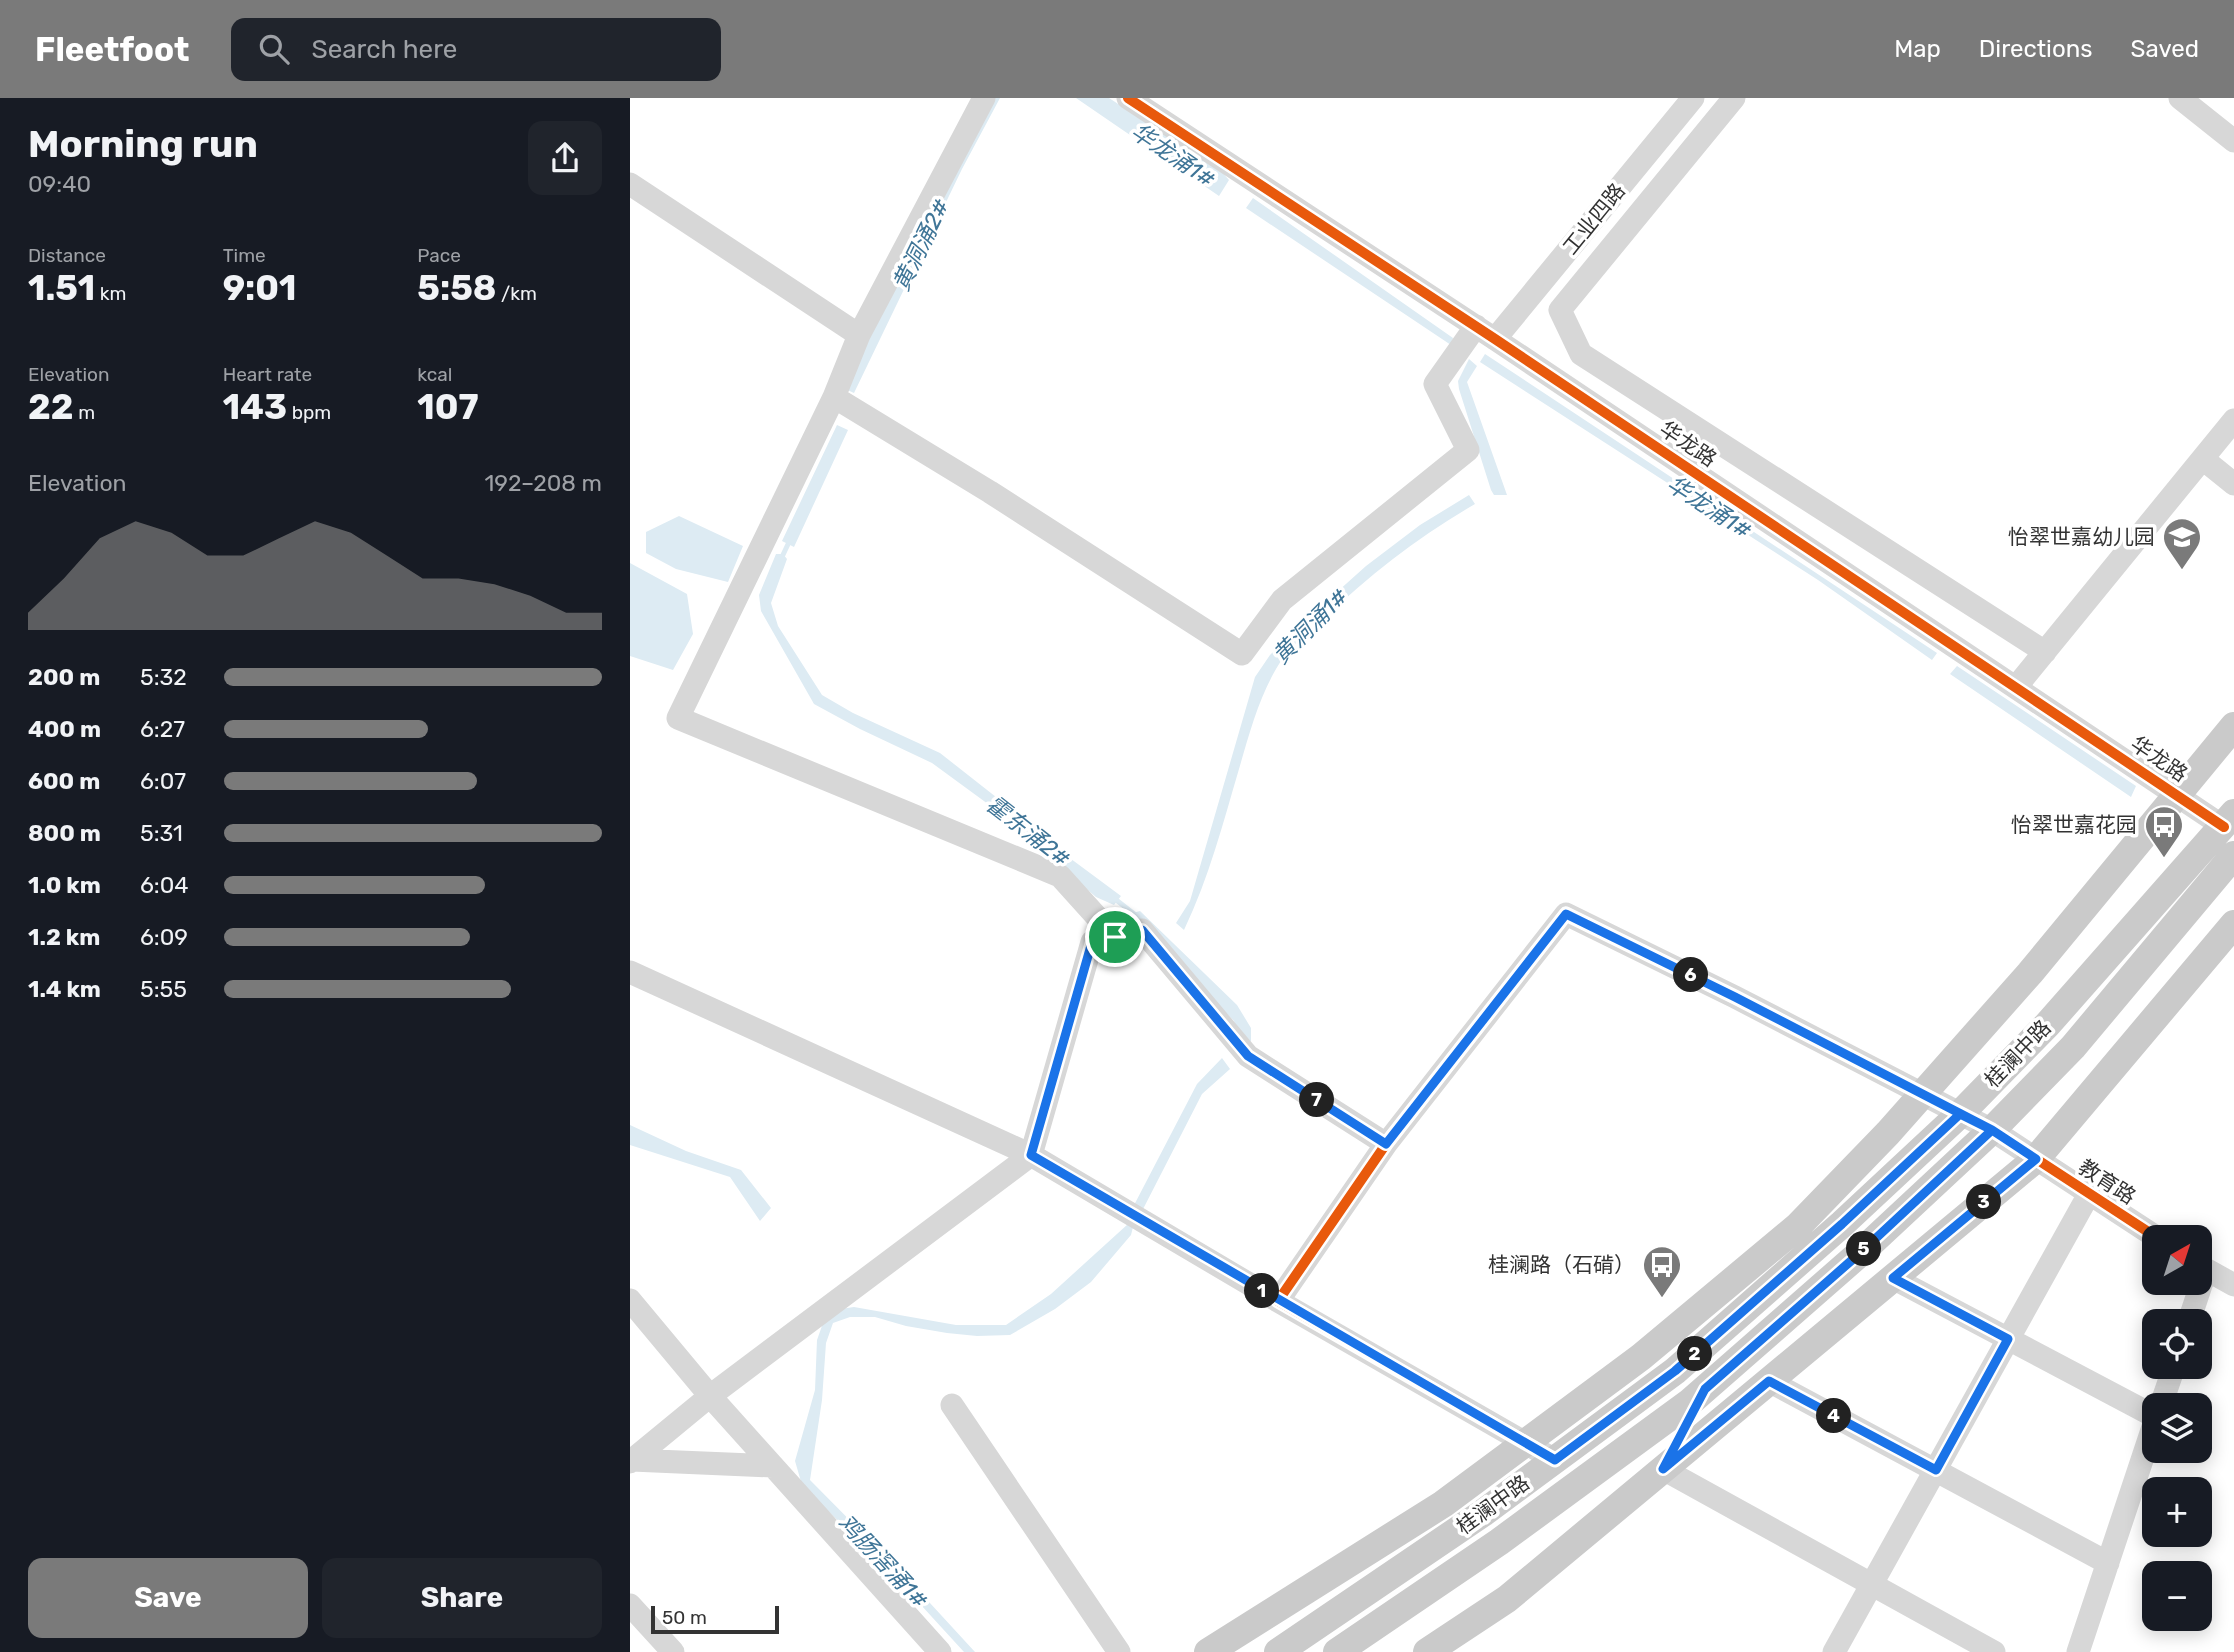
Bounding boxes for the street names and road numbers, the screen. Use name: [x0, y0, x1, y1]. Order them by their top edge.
street label: 工业四路: [1557, 178, 1630, 259]
street label: 华龙路: [1655, 416, 1721, 472]
street label: 华龙路: [2126, 731, 2192, 787]
street label: 桂澜中路: [1979, 1015, 2056, 1093]
street label: 教育路: [2074, 1154, 2140, 1209]
street label: 桂澜中路: [1451, 1470, 1534, 1539]

